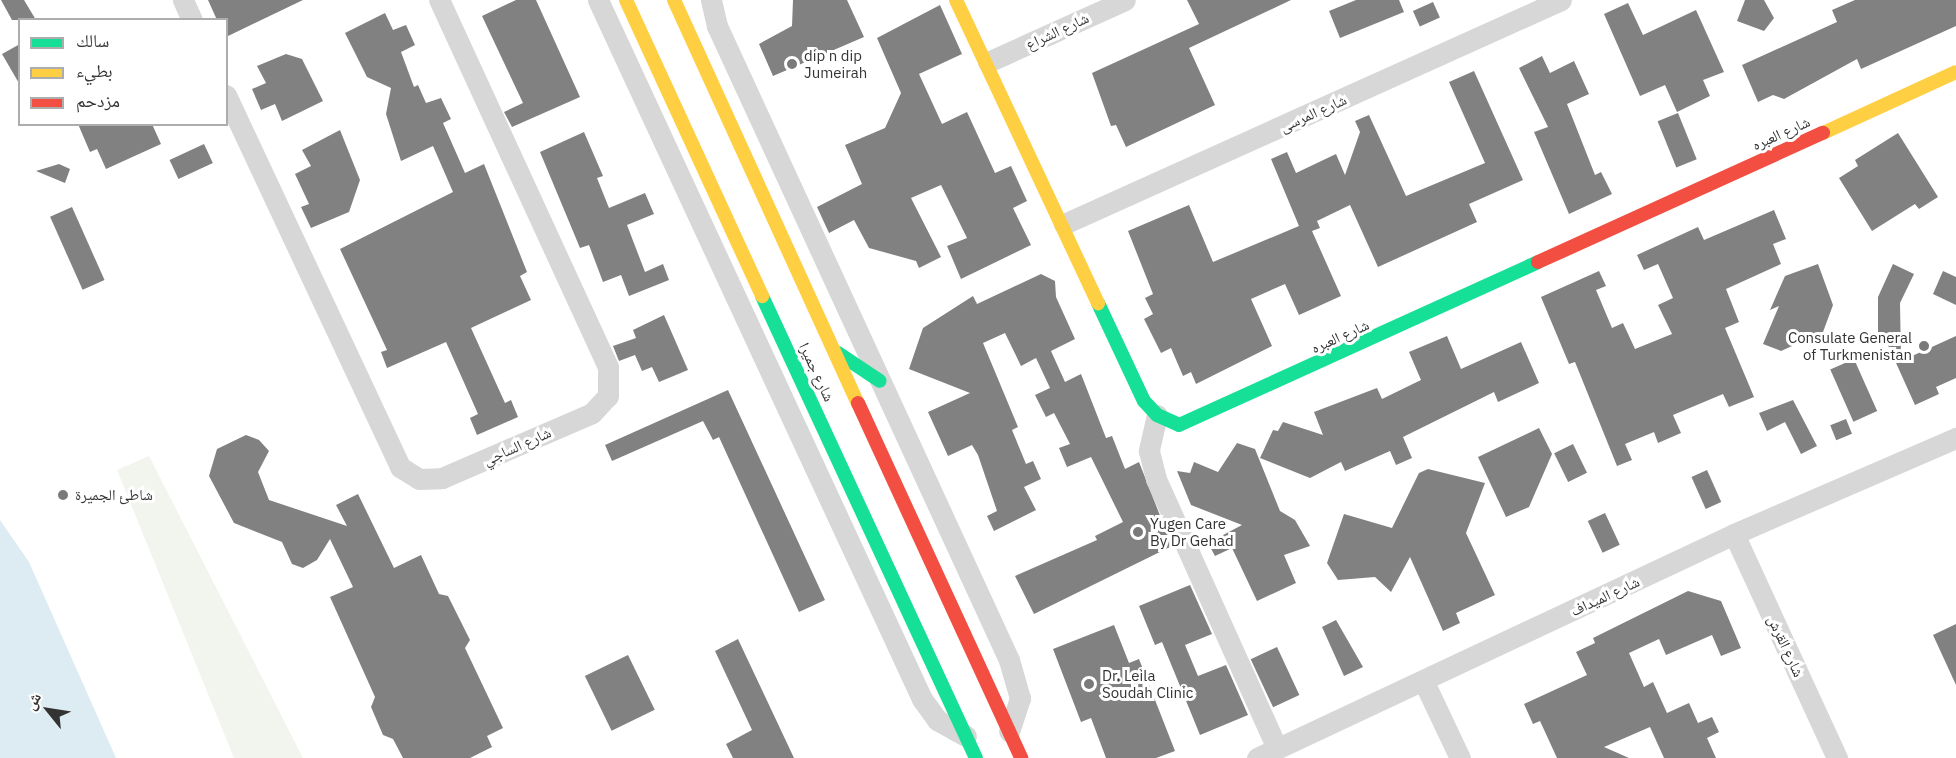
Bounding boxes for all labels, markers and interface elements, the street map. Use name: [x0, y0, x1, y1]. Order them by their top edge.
street label: شارع الشراع: [1023, 9, 1091, 53]
legend: [18, 18, 228, 126]
text: سالك: [76, 29, 109, 52]
place label: dip n dip Jumeirah: [804, 46, 867, 81]
marker: dip n dip Jumeirah: [785, 57, 799, 71]
text: بطيء: [76, 59, 113, 82]
text: مزدحم: [76, 89, 120, 112]
street label: شارع المرسى: [1277, 90, 1349, 136]
street label: شارع العبره: [1749, 112, 1813, 154]
street label: شارع العبره: [1308, 315, 1372, 357]
place label: Consulate General of Turkmenistan: [1788, 328, 1912, 363]
marker: Consulate General of Turkmenistan: [1917, 339, 1931, 353]
street label: شارع جميرا: [796, 340, 838, 404]
street label: شارع الساجي: [480, 423, 554, 469]
place label: شاطئ الجميرة: [75, 486, 153, 504]
marker: شاطئ الجميرة: [56, 488, 70, 502]
place label: Yugen Care By Dr Gehad: [1150, 514, 1234, 549]
marker: Yugen Care By Dr Gehad: [1131, 525, 1145, 539]
street label: شارع الميداف: [1568, 572, 1642, 620]
street label: شارع القرش: [1764, 612, 1808, 680]
place label: Dr. Leila Soudah Clinic: [1102, 666, 1193, 701]
marker: Dr. Leila Soudah Clinic: [1080, 675, 1098, 693]
north arrow: [18, 680, 78, 740]
text: ش: [20, 689, 45, 713]

